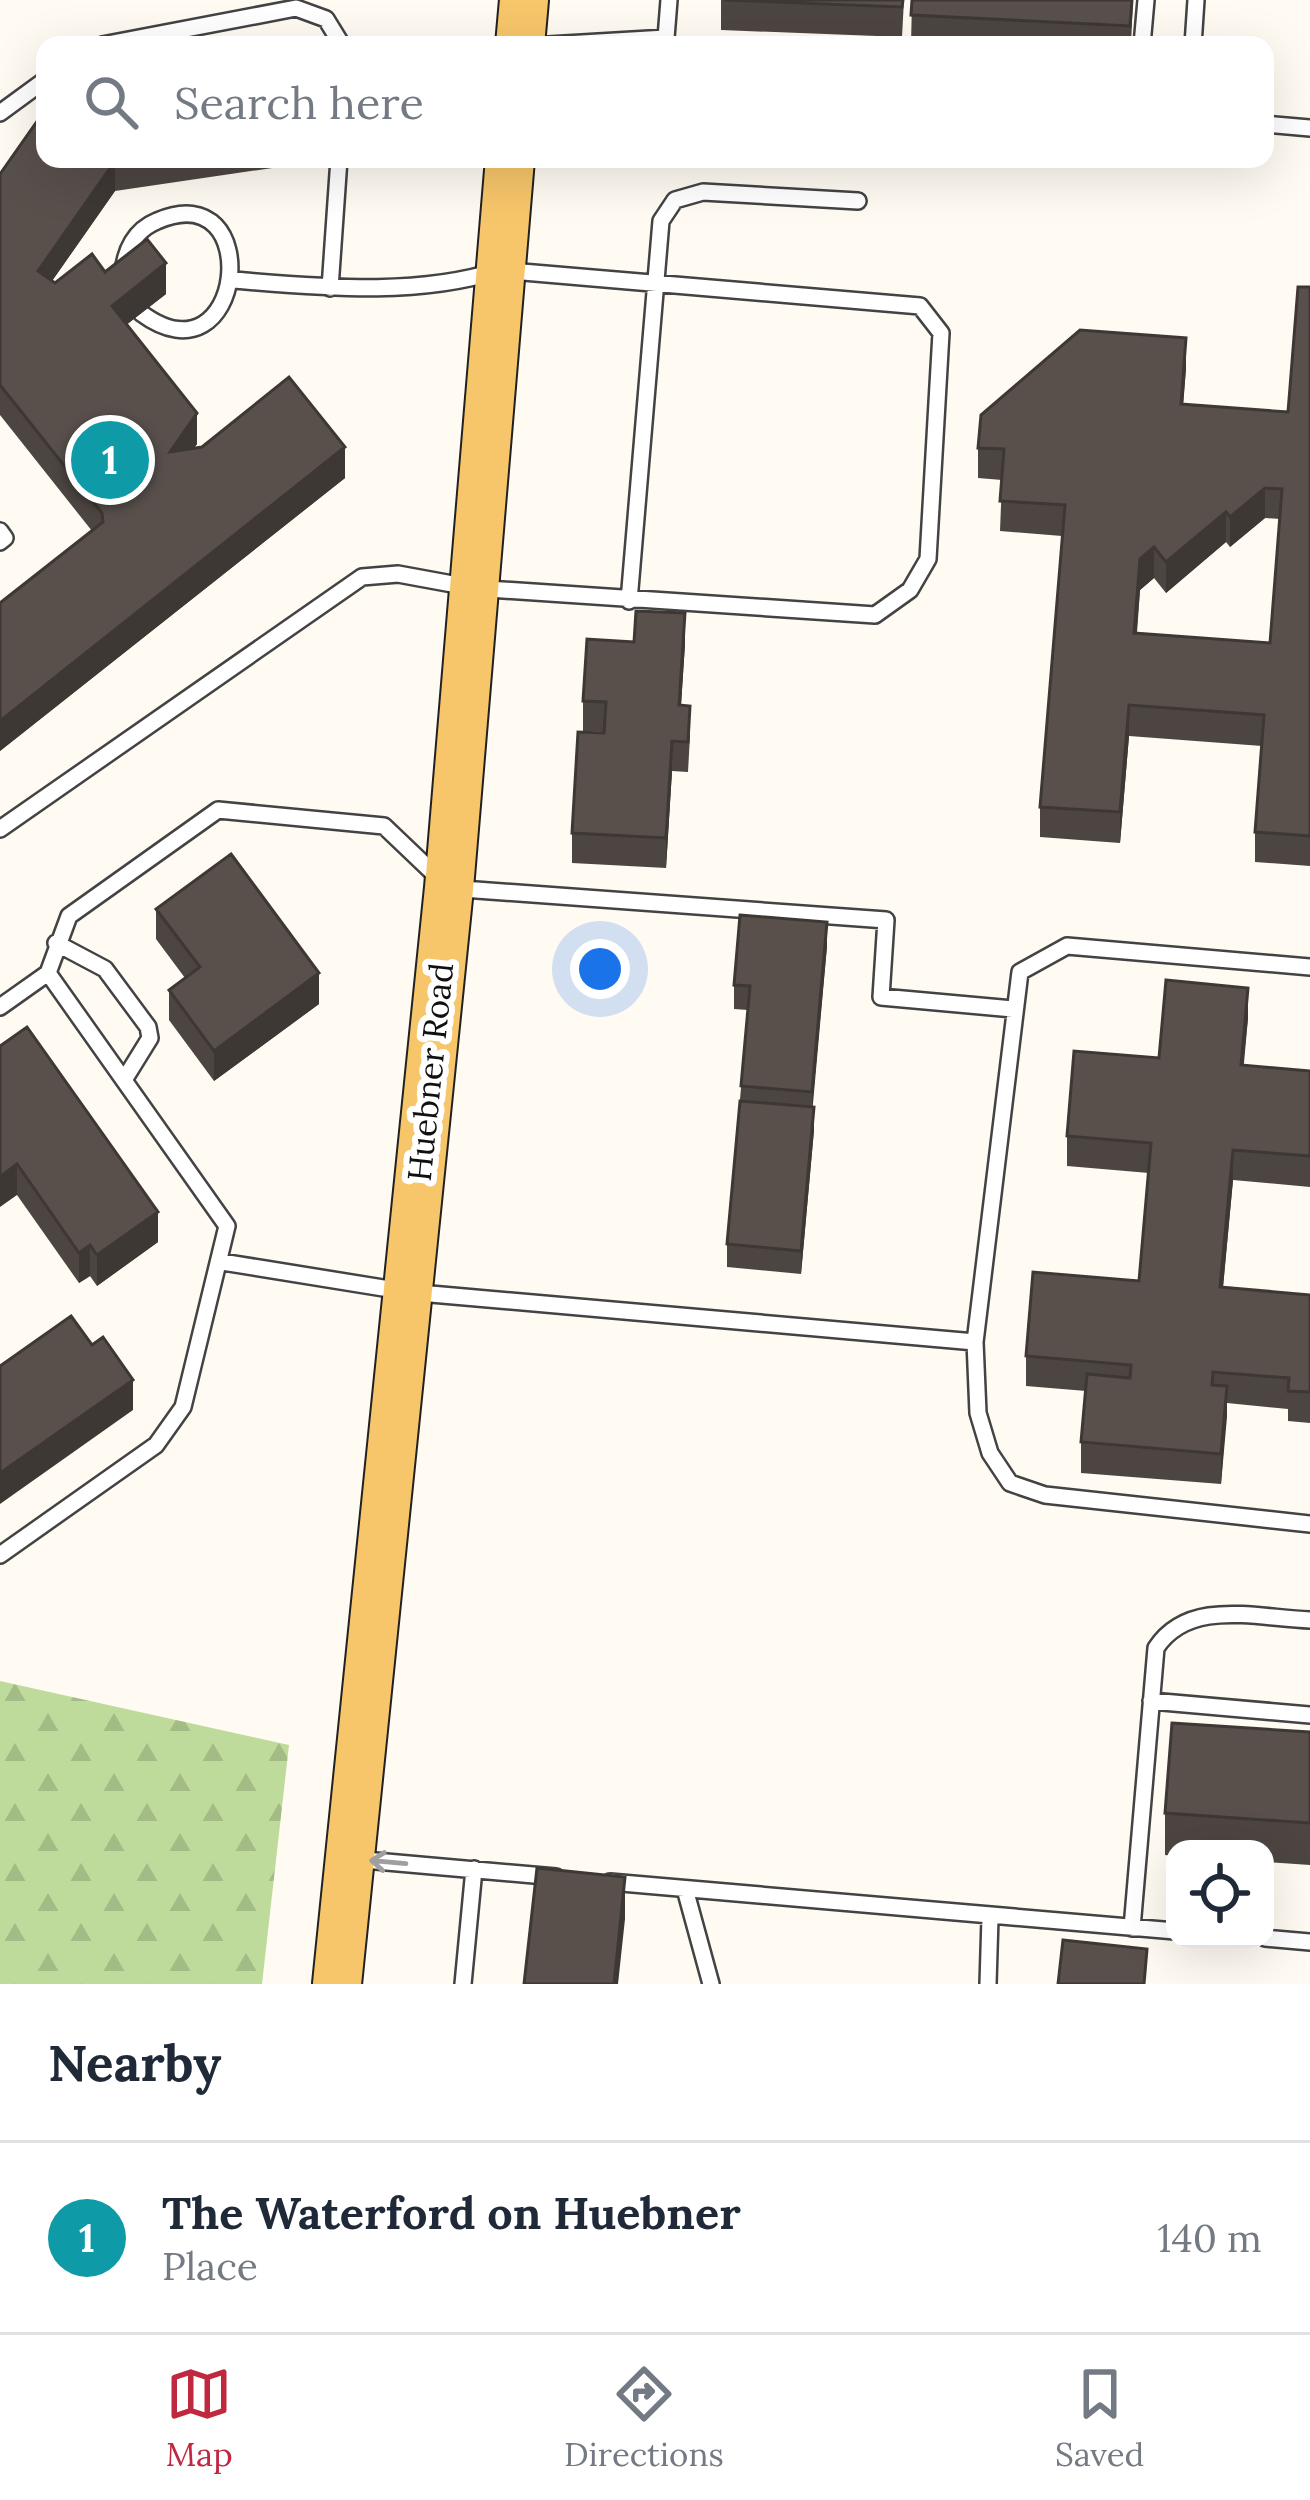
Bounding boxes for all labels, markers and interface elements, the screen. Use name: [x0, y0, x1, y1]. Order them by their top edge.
search box: [36, 36, 1274, 168]
icon: search: [78, 69, 144, 135]
text: Search here: [174, 74, 424, 131]
pin: 1: [71, 415, 149, 505]
your location: [570, 939, 630, 999]
street label: Huebner Road: [398, 961, 462, 1183]
map controls: [1166, 1840, 1274, 1948]
button: locate: [1166, 1840, 1274, 1948]
one-way arrow: [369, 1850, 408, 1873]
text: Nearby: [48, 2030, 221, 2095]
text: The Waterford on Huebner: [162, 2184, 741, 2241]
text: 1: [79, 2213, 95, 2263]
text: 140 m: [1157, 2213, 1262, 2263]
text: Place: [162, 2241, 258, 2291]
tab: Map: [166, 2361, 233, 2475]
tab: Directions: [564, 2361, 724, 2475]
tab: Saved: [1055, 2361, 1144, 2475]

